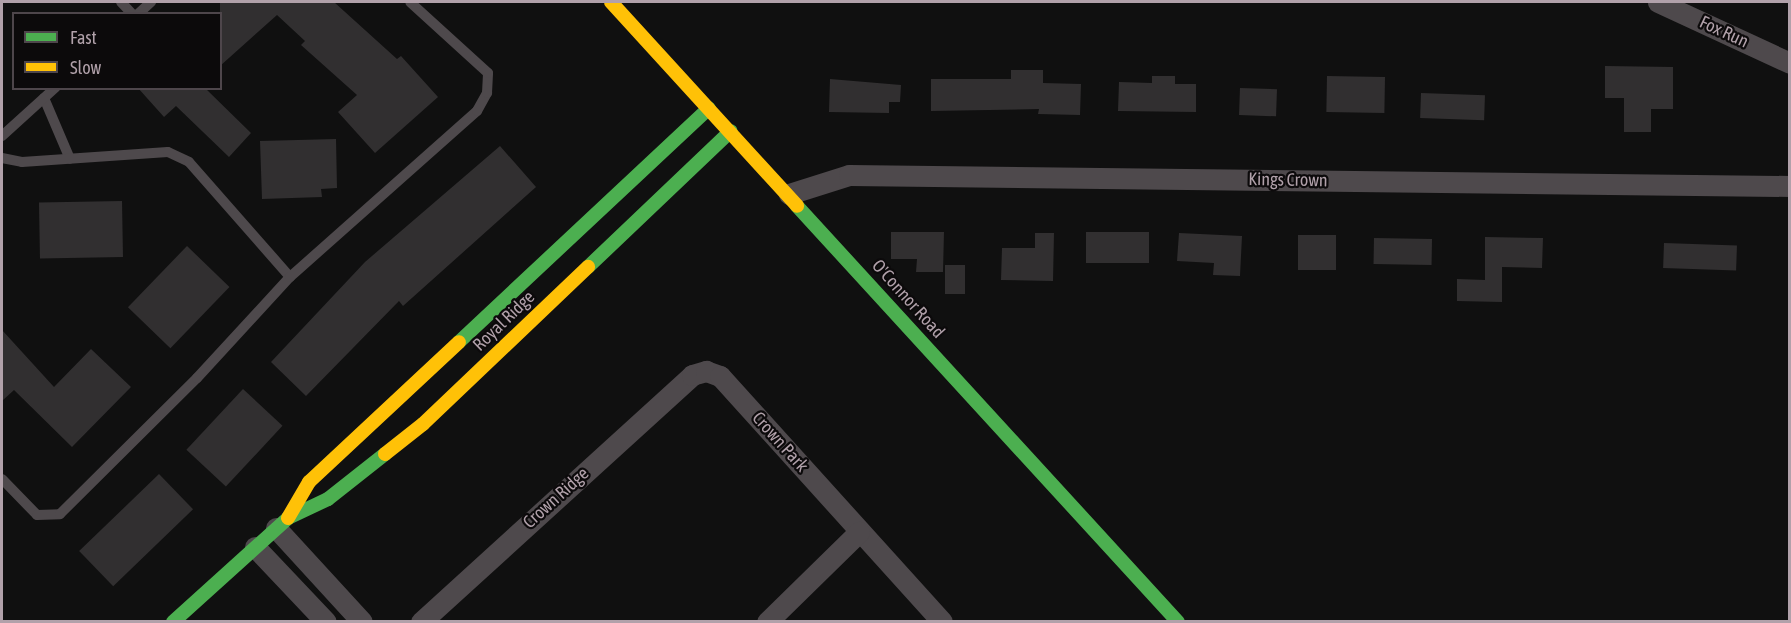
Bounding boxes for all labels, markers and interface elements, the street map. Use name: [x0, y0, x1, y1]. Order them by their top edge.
street label: Fox Run: [1696, 11, 1752, 53]
legend: [12, 12, 222, 90]
text: Fast: [70, 27, 97, 48]
text: Slow: [70, 57, 101, 78]
street label: Kings Crown: [1248, 169, 1328, 191]
street label: O'Connor Road: [867, 255, 949, 343]
street label: Royal Ridge: [469, 286, 539, 356]
street label: Crown Park: [747, 407, 813, 477]
street label: Crown Ridge: [519, 463, 593, 533]

